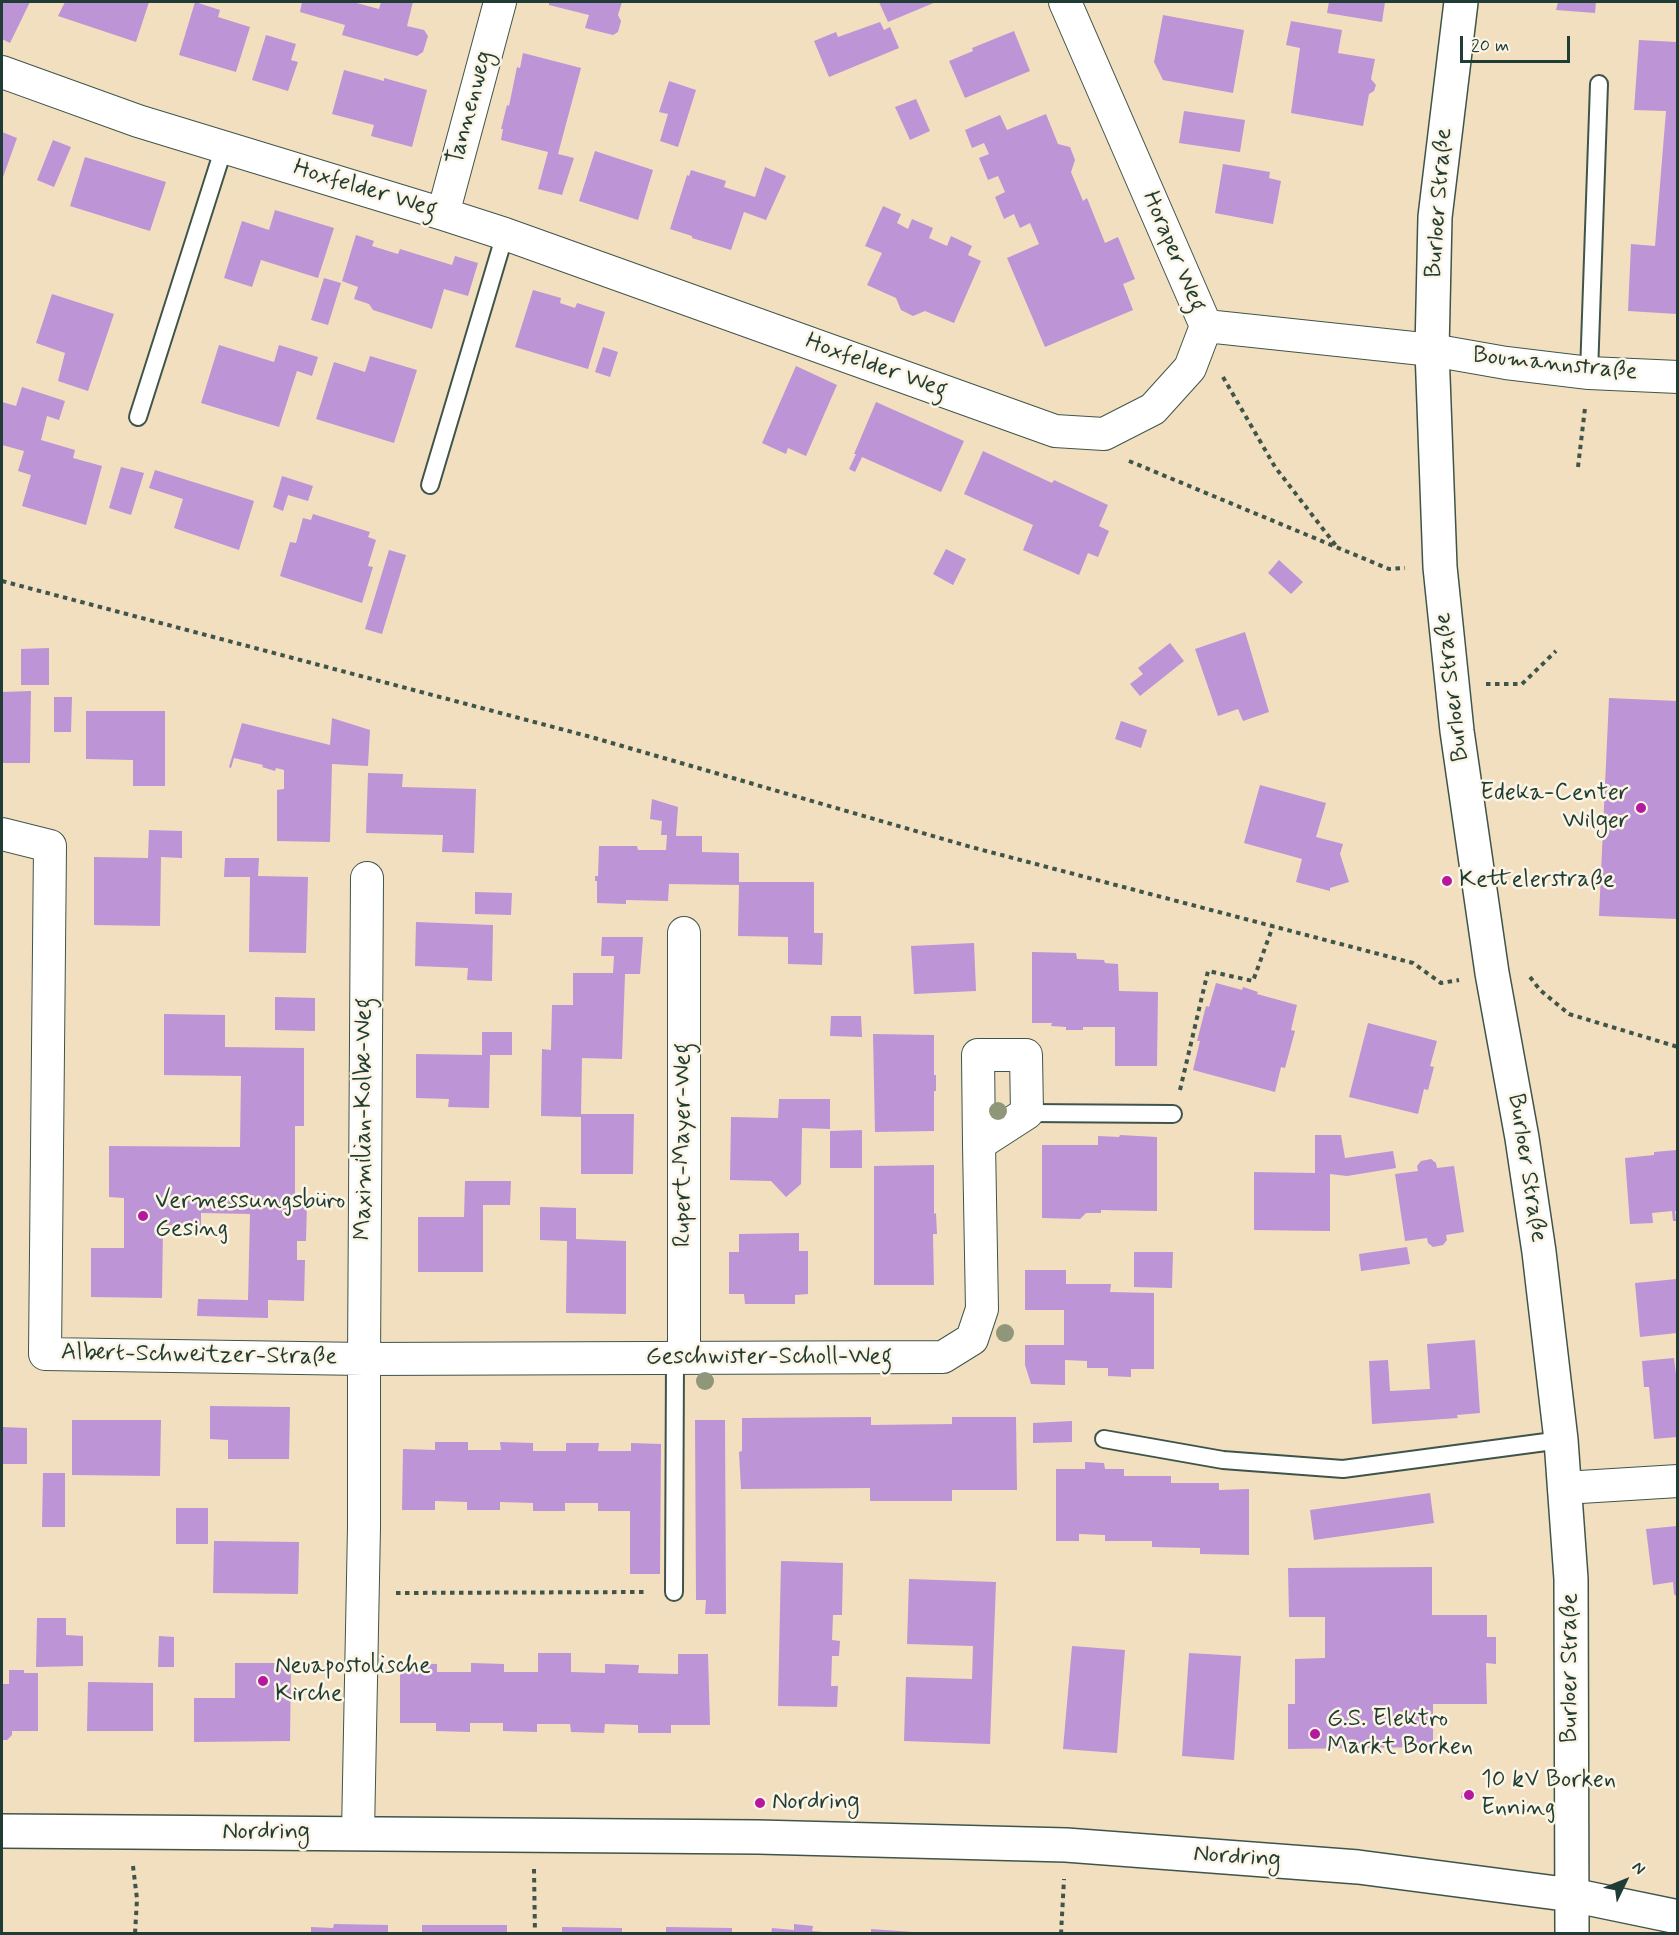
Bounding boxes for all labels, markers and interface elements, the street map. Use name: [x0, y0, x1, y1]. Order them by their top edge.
scale bar: [1463, 24, 1572, 62]
text: 20 m: [1471, 34, 1509, 58]
street label: Tannenweg: [442, 48, 500, 168]
street label: Burloer Straße: [1420, 127, 1460, 279]
street label: Hoxfelder Weg: [289, 154, 441, 226]
street label: Horaper Weg: [1135, 187, 1211, 317]
street label: Hoxfelder Weg: [801, 328, 951, 406]
street label: Boumannstraße: [1471, 342, 1639, 388]
street label: Burloer Straße: [1430, 611, 1476, 763]
place label: Edeka-Center Wilger: [1480, 780, 1629, 836]
marker: Edeka-Center Wilger: [1634, 801, 1648, 815]
place label: Kettelerstraße: [1459, 867, 1615, 895]
marker: Kettelerstraße: [1440, 874, 1454, 888]
street label: Maximilian-Kolbe-Weg: [351, 998, 379, 1240]
street label: Rupert-Mayer-Weg: [670, 1043, 698, 1247]
street label: Burloer Straße: [1500, 1092, 1552, 1244]
place label: Vermessungsbüro Gesing: [155, 1188, 346, 1244]
marker: Vermessungsbüro Gesing: [136, 1209, 150, 1223]
street label: Albert-Schweitzer-Straße: [61, 1339, 337, 1373]
street label: Geschwister-Scholl-Weg: [646, 1344, 892, 1372]
street label: Burloer Straße: [1557, 1593, 1585, 1743]
place label: Neuapostolische Kirche: [275, 1653, 431, 1709]
marker: Neuapostolische Kirche: [256, 1674, 270, 1688]
place label: G.S. Elektro Markt Borken: [1327, 1706, 1473, 1762]
marker: G.S. Elektro Markt Borken: [1308, 1727, 1322, 1741]
place label: 10 kV Borken Enning: [1481, 1767, 1616, 1823]
marker: 10 kV Borken Enning: [1462, 1788, 1476, 1802]
place label: Nordring: [772, 1789, 860, 1817]
marker: Nordring: [753, 1796, 767, 1810]
street label: Nordring: [222, 1819, 310, 1847]
street label: Nordring: [1192, 1841, 1282, 1875]
north arrow: [1595, 1851, 1655, 1911]
text: N: [1627, 1857, 1650, 1879]

